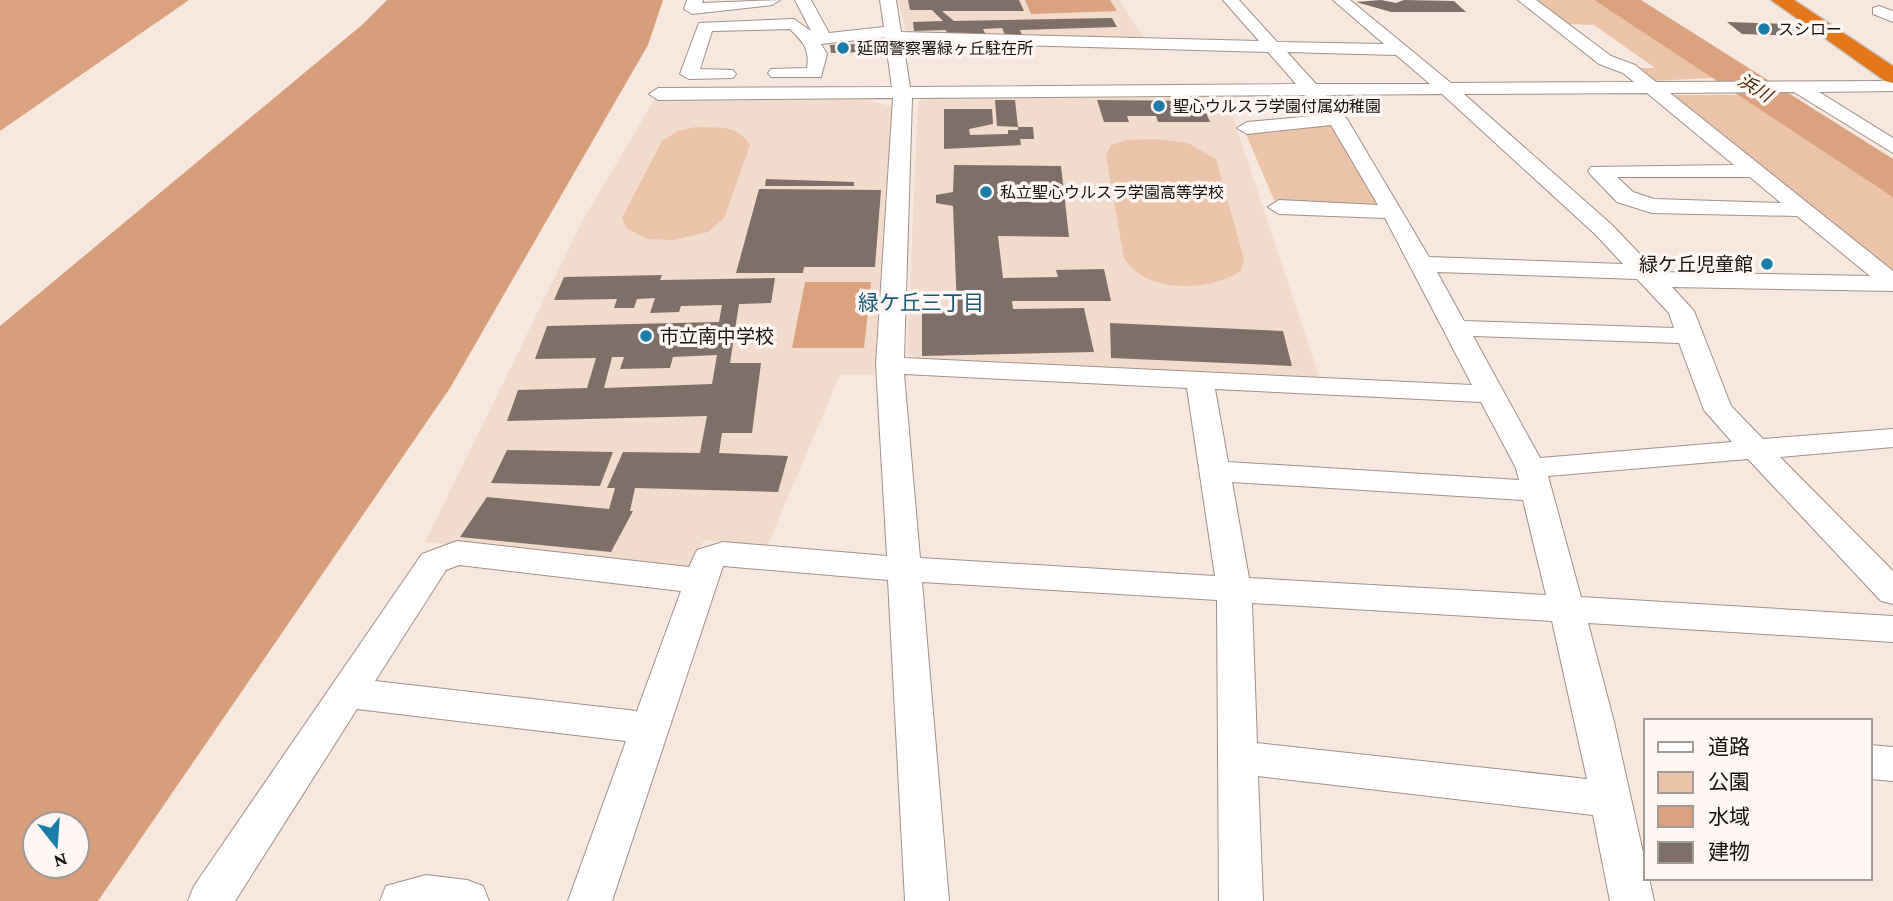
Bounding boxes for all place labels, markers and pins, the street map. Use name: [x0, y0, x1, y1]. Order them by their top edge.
marker: スシロー: [1756, 21, 1772, 37]
place label: スシロー: [1778, 21, 1842, 38]
marker: 延岡警察署緑ヶ丘駐在所: [835, 40, 851, 56]
place label: 延岡警察署緑ヶ丘駐在所: [857, 40, 1033, 57]
marker: 聖心ウルスラ学園付属幼稚園: [1151, 98, 1167, 114]
place label: 聖心ウルスラ学園付属幼稚園: [1173, 98, 1381, 115]
marker: 私立聖心ウルスラ学園高等学校: [978, 184, 994, 200]
place label: 私立聖心ウルスラ学園高等学校: [1000, 184, 1224, 201]
place label: 緑ケ丘児童館: [1639, 254, 1753, 275]
marker: 緑ケ丘児童館: [1759, 256, 1775, 272]
place label: 市立南中学校: [660, 326, 774, 347]
marker: 市立南中学校: [638, 328, 654, 344]

